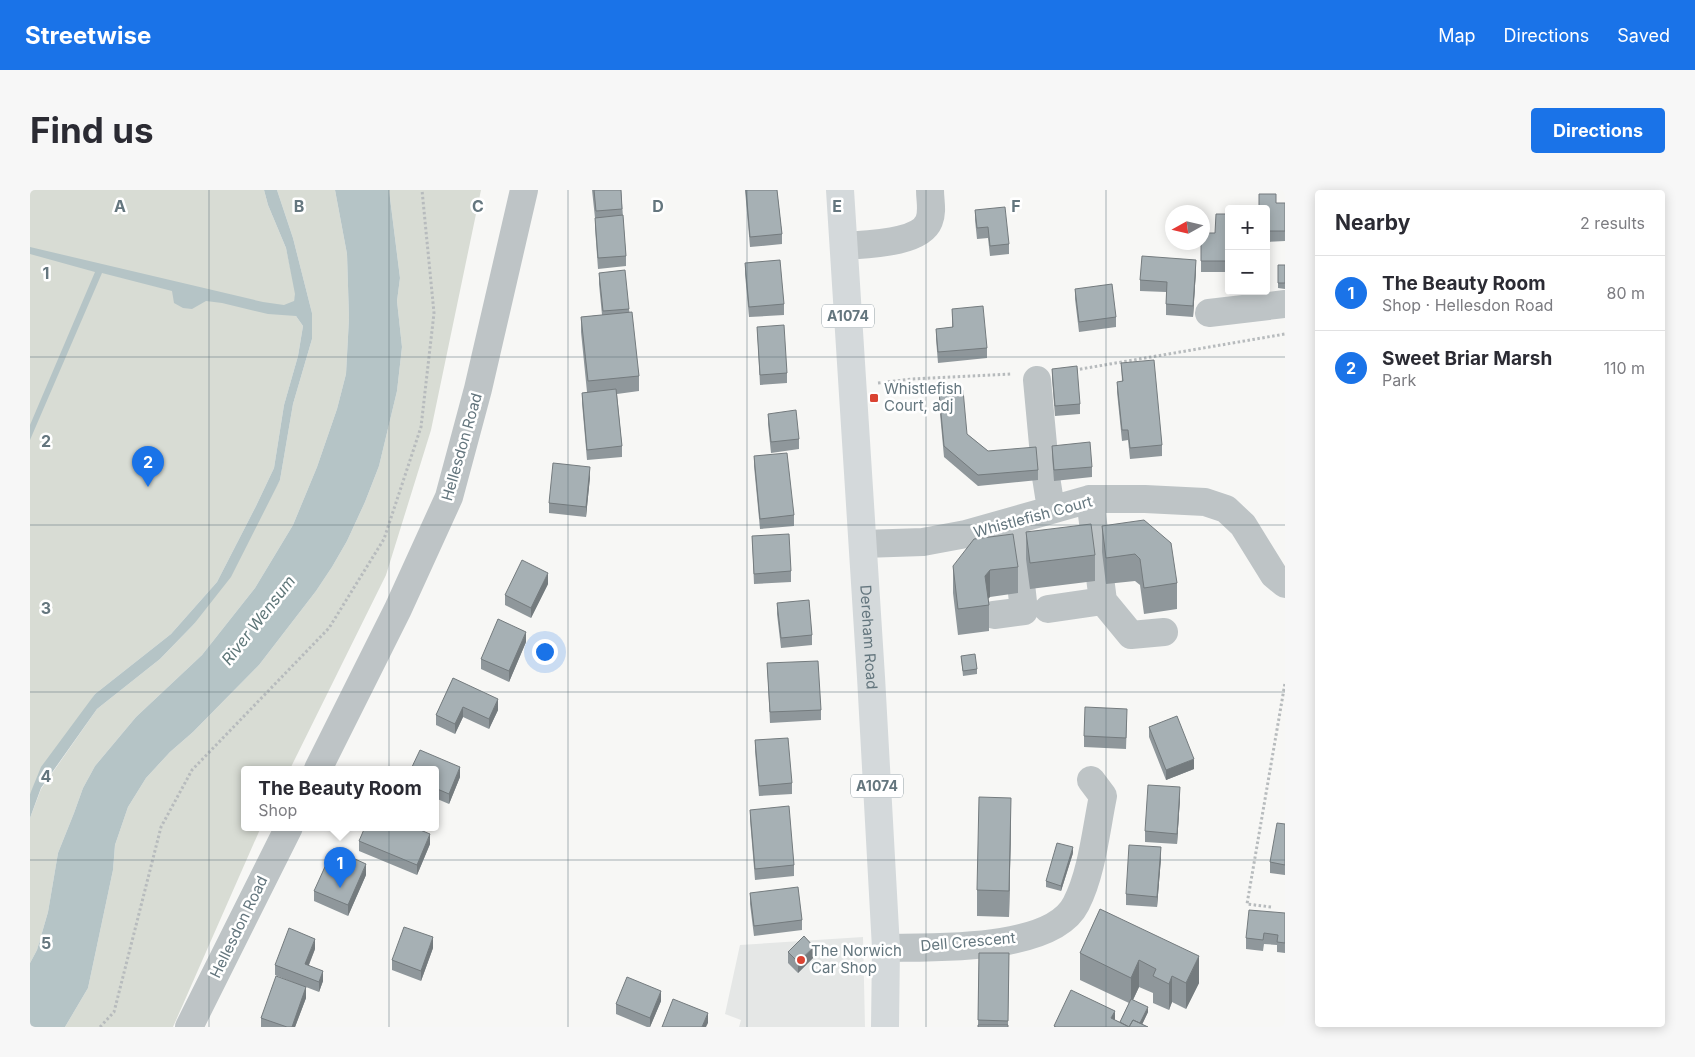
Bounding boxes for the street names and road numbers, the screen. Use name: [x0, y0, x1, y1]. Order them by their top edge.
road number: A1074: [822, 304, 874, 328]
street label: Hellesdon Road: [437, 391, 486, 503]
street label: Whistlefish Court: [971, 491, 1094, 542]
street label: Dereham Road: [856, 584, 882, 690]
road number: A1074: [851, 774, 903, 798]
street label: Hellesdon Road: [206, 873, 271, 981]
street label: Dell Crescent: [920, 928, 1016, 955]

